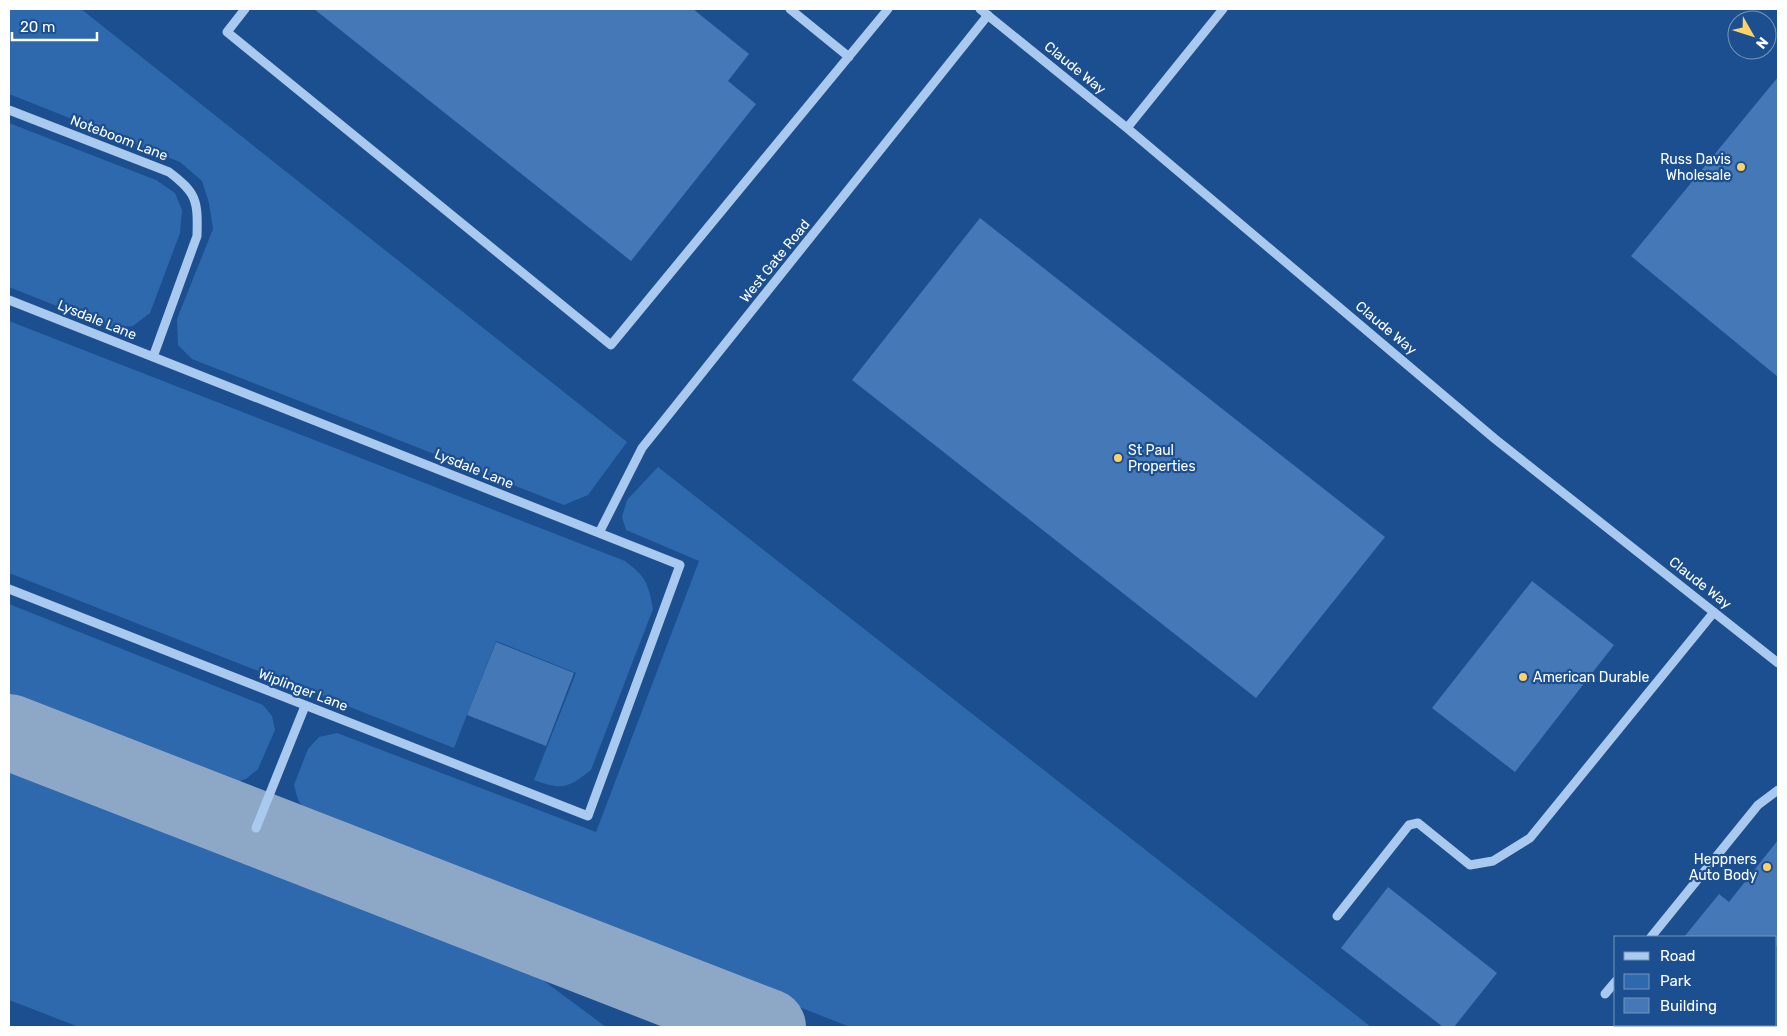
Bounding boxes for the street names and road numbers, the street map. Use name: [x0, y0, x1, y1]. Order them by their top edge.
street label: Claude Way: [1041, 38, 1109, 98]
street label: Noteboom Lane: [68, 112, 170, 164]
street label: West Gate Road: [736, 216, 814, 306]
street label: Lysdale Lane: [55, 296, 139, 344]
street label: Claude Way: [1352, 298, 1420, 359]
street label: Lysdale Lane: [432, 445, 516, 493]
street label: Claude Way: [1665, 553, 1735, 613]
street label: Wiplinger Lane: [256, 665, 350, 715]

